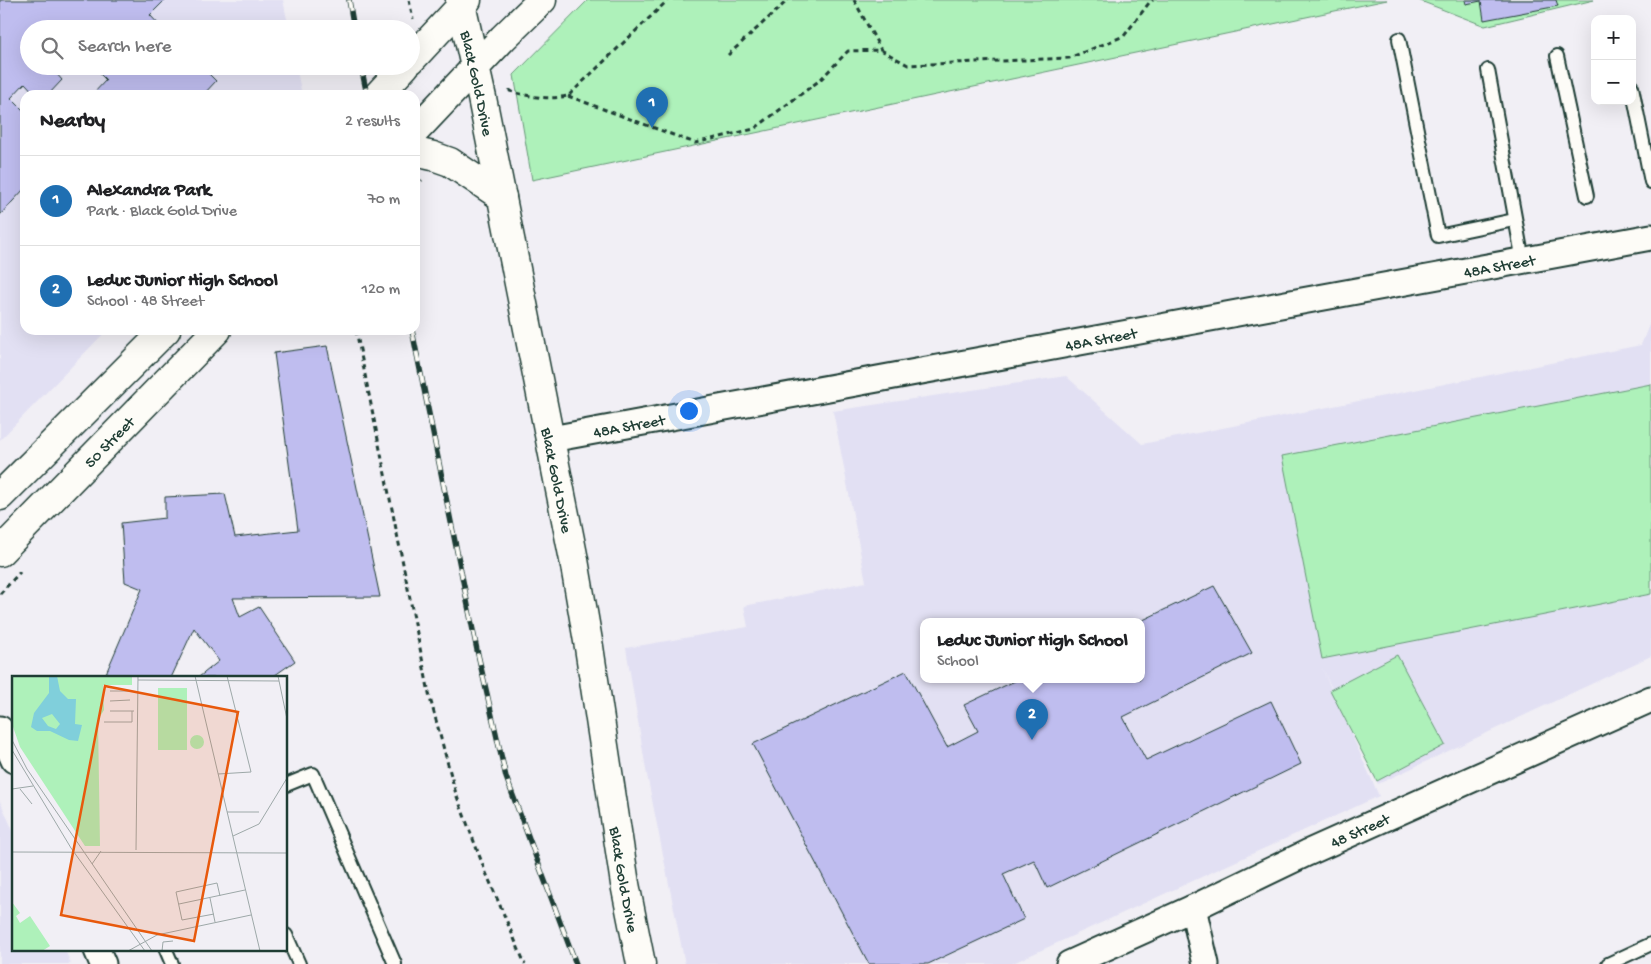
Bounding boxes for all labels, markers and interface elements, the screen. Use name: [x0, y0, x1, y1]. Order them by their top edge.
map controls: [1591, 15, 1636, 105]
button: +: [1591, 15, 1636, 60]
search box: [20, 20, 420, 75]
street label: Black Gold Drive: [454, 28, 495, 139]
icon: search: [38, 34, 66, 62]
text: Search here: [78, 36, 172, 59]
button: −: [1591, 60, 1636, 105]
pin: 1: [636, 87, 668, 128]
text: Nearby: [40, 110, 105, 135]
text: 2 results: [345, 113, 400, 132]
text: Alexandra Park: [87, 180, 211, 203]
text: 1: [53, 191, 59, 210]
text: 70 m: [367, 191, 400, 210]
text: Park · Black Gold Drive: [87, 203, 237, 222]
street label: 48A Street: [1463, 252, 1538, 284]
text: Leduc Junior High School: [87, 270, 278, 293]
text: 2: [52, 281, 60, 300]
text: 120 m: [361, 281, 400, 300]
text: School · 48 Street: [87, 293, 204, 312]
street label: 48A Street: [1064, 325, 1140, 357]
your location: [676, 398, 702, 424]
street label: 48A Street: [592, 412, 668, 444]
street label: 50 Street: [82, 413, 141, 473]
street label: Black Gold Drive: [535, 425, 575, 536]
popup: [920, 618, 1145, 683]
text: Leduc Junior High School: [937, 630, 1128, 653]
text: School: [937, 653, 979, 672]
inset map: [12, 676, 288, 952]
pin: 2: [1016, 699, 1048, 740]
street label: 48 Street: [1328, 811, 1395, 854]
street label: Black Gold Drive: [603, 825, 641, 935]

